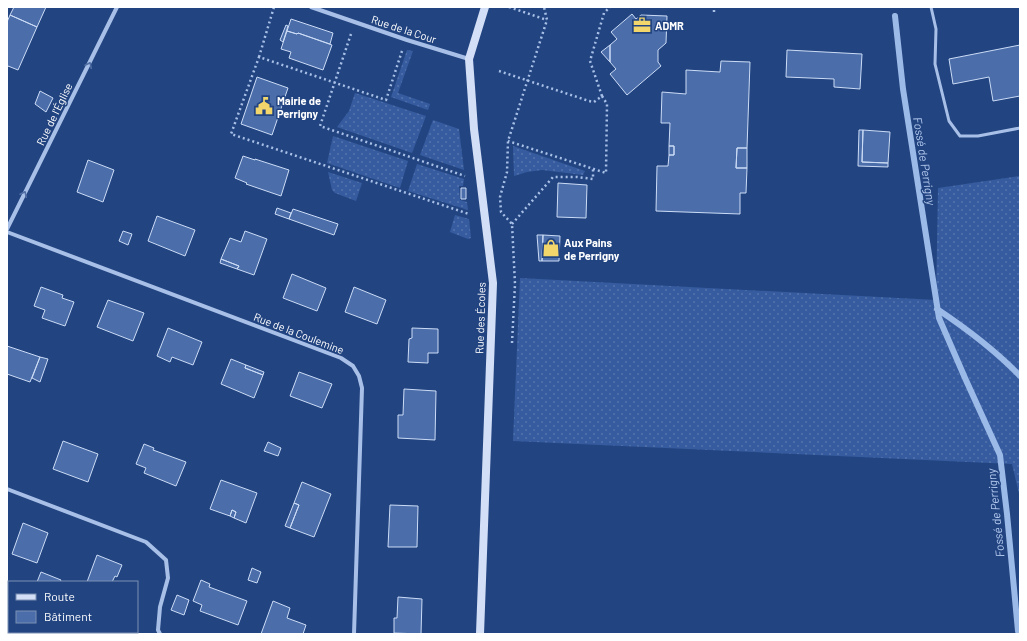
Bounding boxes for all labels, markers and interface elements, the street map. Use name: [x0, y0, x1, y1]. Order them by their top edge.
street label: Rue de la Cour: [370, 12, 438, 46]
office icon: ADMR: [632, 15, 652, 35]
place label: ADMR: [655, 19, 684, 32]
one-way arrow: [84, 62, 91, 70]
street label: Rue de l'Église: [33, 81, 75, 147]
place label: Mairie de Perrigny: [277, 94, 321, 120]
public building icon: Mairie de Perrigny: [254, 96, 274, 116]
water label: Fossé de Perrigny: [911, 116, 939, 207]
one-way arrow: [20, 191, 27, 199]
place label: Aux Pains de Perrigny: [564, 236, 620, 262]
shop icon: Aux Pains de Perrigny: [541, 238, 561, 258]
street label: Rue des Écoles: [472, 282, 488, 354]
street label: Rue de la Coulemine: [252, 310, 346, 356]
water label: Fossé de Perrigny: [983, 467, 1007, 558]
legend: [8, 581, 138, 633]
text: Route: [44, 589, 75, 603]
text: Bâtiment: [44, 609, 92, 623]

